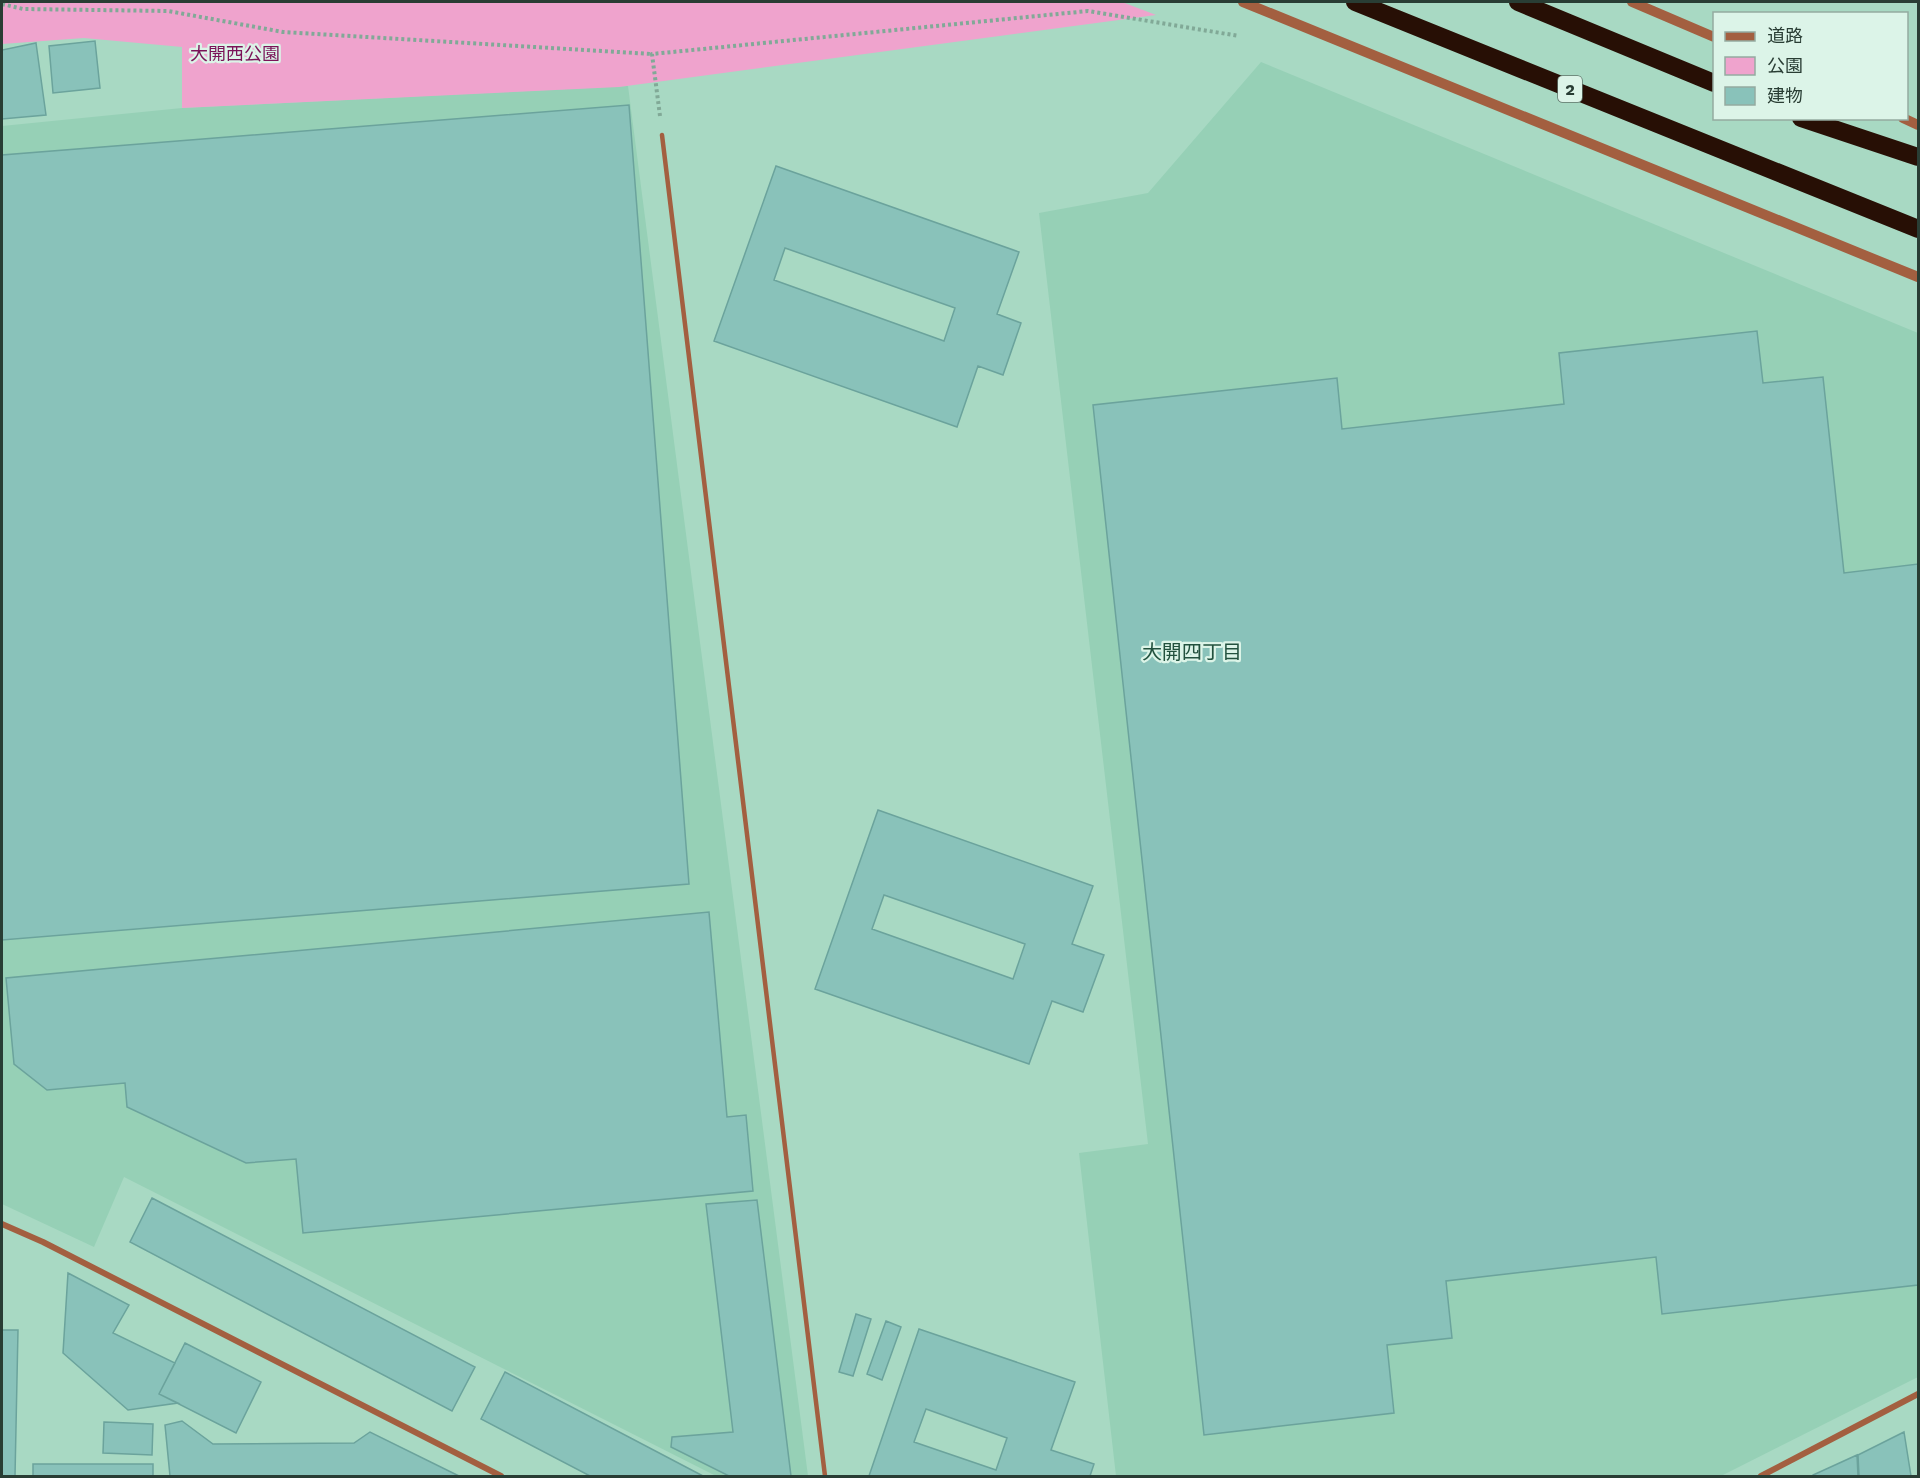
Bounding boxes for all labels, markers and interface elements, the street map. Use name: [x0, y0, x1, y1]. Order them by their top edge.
legend: [1713, 12, 1908, 120]
text: 道路: [1767, 25, 1803, 46]
park label: 大開西公園: [190, 43, 280, 64]
text: 公園: [1767, 55, 1803, 76]
road number: 2: [1558, 76, 1582, 102]
text: 建物: [1767, 85, 1803, 106]
district label: 大開四丁目: [1142, 640, 1242, 664]

